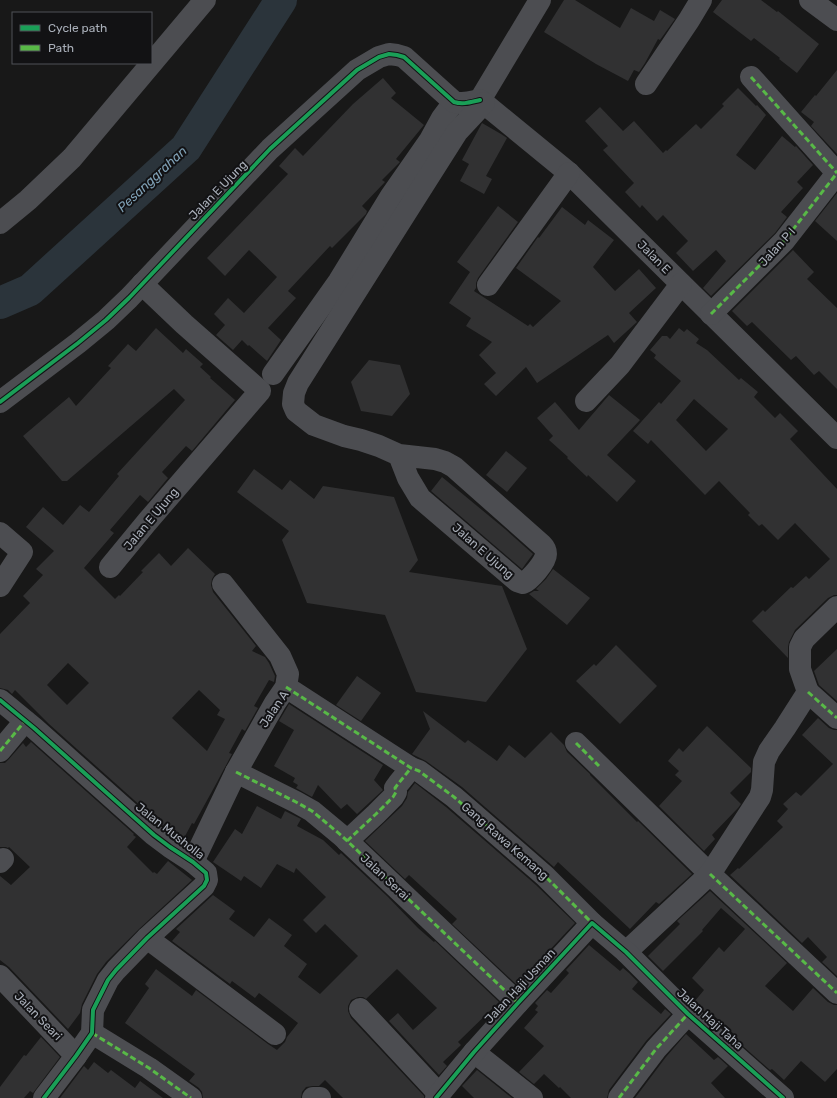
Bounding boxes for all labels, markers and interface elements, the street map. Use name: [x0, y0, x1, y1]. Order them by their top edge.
legend: [12, 12, 152, 64]
text: Cycle path: [48, 21, 107, 35]
text: Path: [48, 41, 74, 55]
water label: Pesanggrahan: [114, 143, 191, 216]
street label: Jalan E Ujung: [186, 157, 250, 223]
street label: Jalan P I: [756, 225, 798, 269]
street label: Jalan E: [634, 237, 674, 277]
street label: Jalan E Ujung: [121, 485, 181, 553]
street label: Jalan E Ujung: [449, 520, 517, 582]
street label: Jalan A: [257, 688, 291, 730]
street label: Gang Rawa Kemang: [459, 799, 551, 883]
street label: Jalan Musholla: [133, 800, 207, 862]
street label: Jalan Serai: [358, 851, 413, 903]
street label: Jalan Haji Usman: [482, 946, 558, 1026]
street label: Jalan Haji Taha: [674, 986, 746, 1052]
street label: Jalan Seari: [11, 989, 65, 1043]

